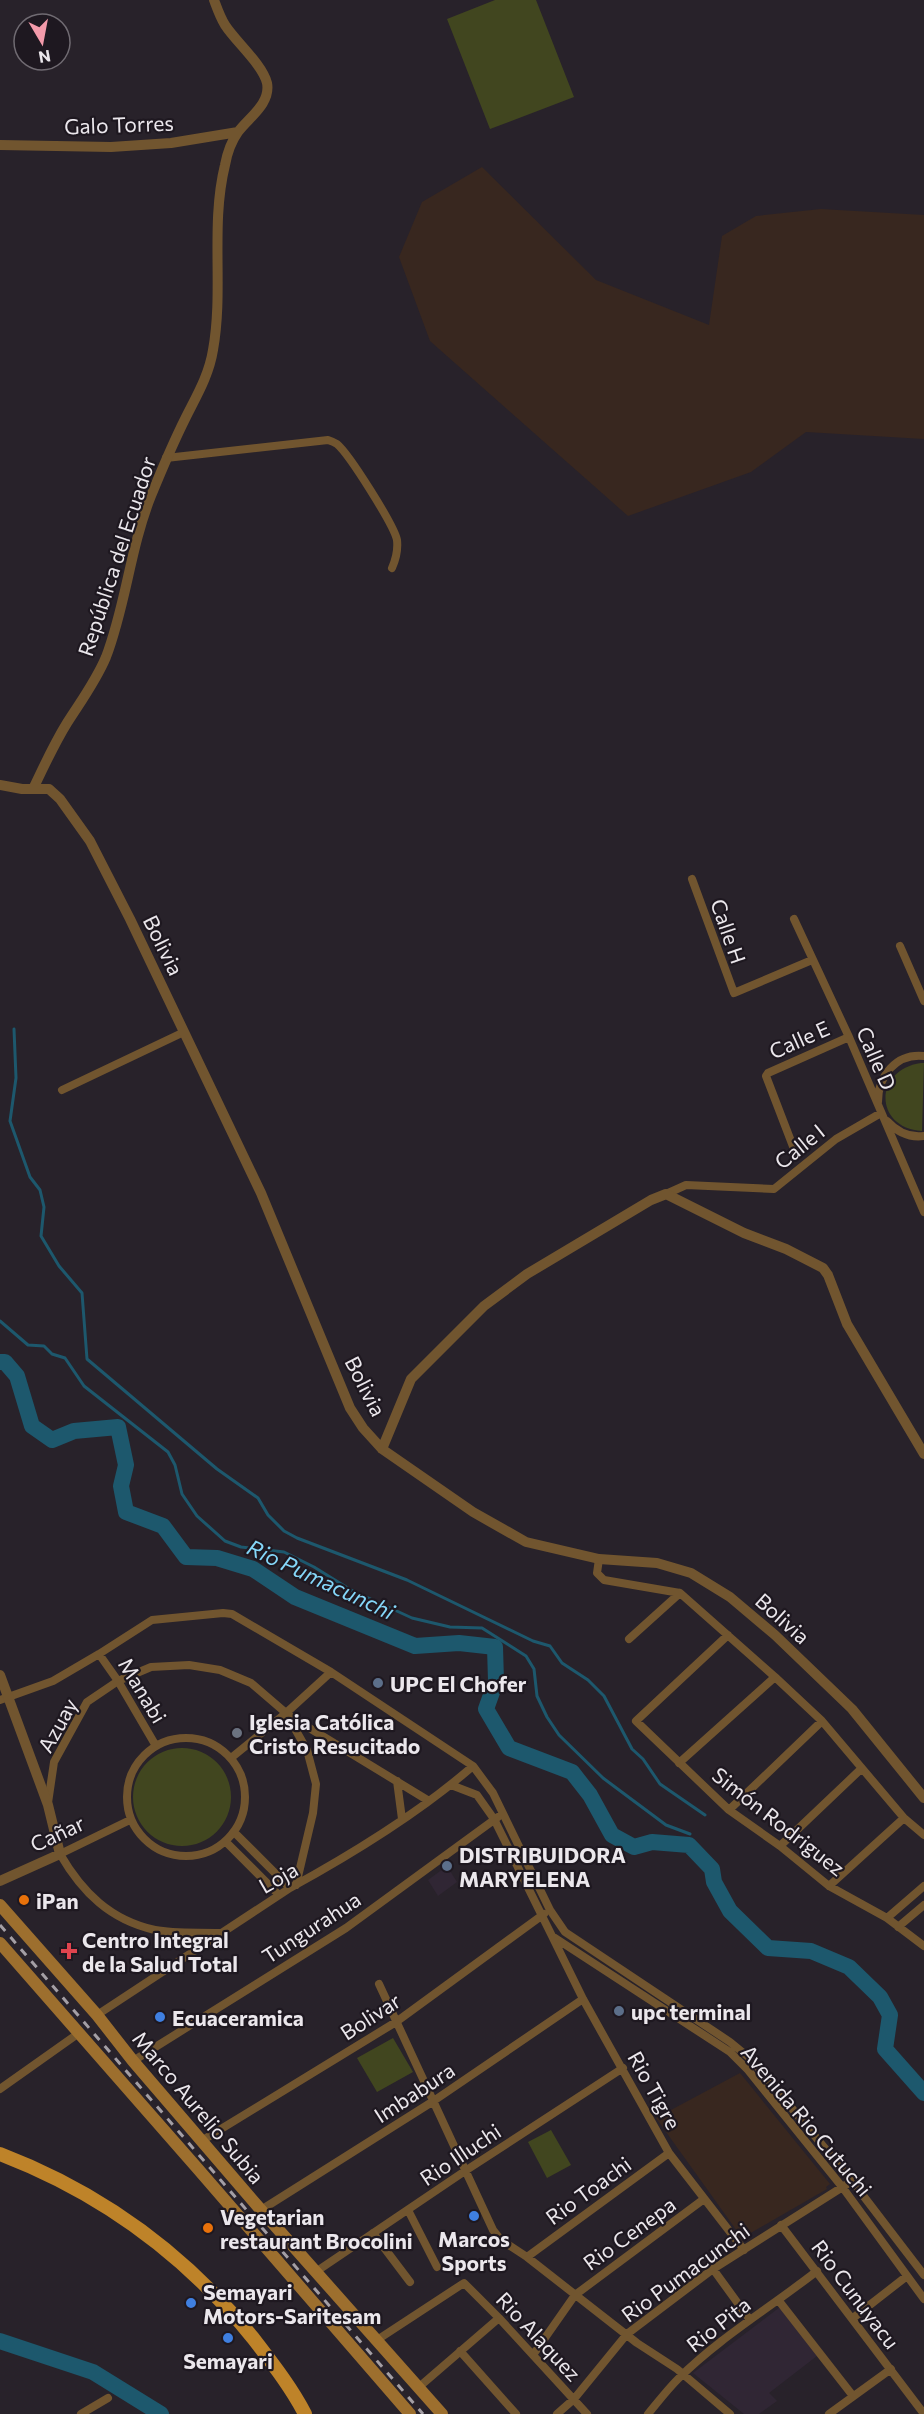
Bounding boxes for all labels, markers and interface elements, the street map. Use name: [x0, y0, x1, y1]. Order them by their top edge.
north arrow: [12, 12, 72, 72]
text: N: [37, 47, 52, 68]
street label: Galo Torres: [64, 110, 174, 138]
street label: República del Ecuador: [72, 453, 160, 659]
street label: Calle H: [706, 895, 752, 967]
street label: Bolivia: [139, 911, 189, 979]
street label: Calle E: [765, 1015, 833, 1063]
street label: Calle D: [852, 1022, 902, 1094]
street label: Calle I: [769, 1118, 829, 1174]
street label: Bolivia: [340, 1352, 392, 1420]
water label: Rio Pumacunchi: [243, 1533, 400, 1625]
street label: Bolivia: [751, 1587, 815, 1649]
street label: Manabi: [114, 1653, 172, 1727]
place label: UPC El Chofer: [390, 1671, 527, 1696]
marker: UPC El Chofer: [371, 1676, 385, 1690]
street label: Azuay: [32, 1693, 82, 1757]
place label: Iglesia Católica Cristo Resucitado: [249, 1709, 420, 1758]
marker: Iglesia Católica Cristo Resucitado: [230, 1726, 244, 1740]
street label: Simón Rodriguez: [708, 1762, 850, 1880]
street label: Cañar: [26, 1810, 88, 1856]
place label: DISTRIBUIDORA MARYELENA: [459, 1842, 626, 1891]
street label: Loja: [254, 1856, 302, 1898]
marker: DISTRIBUIDORA MARYELENA: [440, 1859, 454, 1873]
street label: Tungurahua: [257, 1886, 365, 1968]
place label: iPan: [36, 1888, 79, 1913]
marker: iPan: [17, 1893, 31, 1907]
place label: Centro Integral de la Salud Total: [82, 1927, 238, 1976]
marker: Centro Integral de la Salud Total: [60, 1942, 78, 1960]
street label: Bolivar: [335, 1987, 405, 2045]
place label: upc terminal: [631, 1999, 751, 2024]
marker: upc terminal: [612, 2004, 626, 2018]
place label: Ecuaceramica: [172, 2005, 304, 2030]
marker: Ecuaceramica: [153, 2010, 167, 2024]
street label: Marco Aurelio Subia: [128, 2026, 270, 2188]
street label: Avenida Rio Cutuchi: [736, 2039, 878, 2201]
street label: Rio Tigre: [623, 2047, 687, 2133]
street label: Imbabura: [369, 2057, 459, 2127]
street label: Rio Illuchi: [415, 2118, 505, 2190]
street label: Rio Toachi: [541, 2151, 635, 2229]
street label: Rio Cenepa: [578, 2191, 680, 2275]
place label: Vegetarian restaurant Brocolini: [220, 2204, 413, 2253]
marker: Marcos Sports: [467, 2209, 481, 2223]
street label: Rio Pumacunchi: [616, 2217, 754, 2327]
marker: Vegetarian restaurant Brocolini: [201, 2221, 215, 2235]
place label: Marcos Sports: [438, 2226, 510, 2275]
street label: Rio Cunuyacu: [807, 2235, 905, 2353]
place label: Semayari Motors-Saritesam: [203, 2279, 381, 2328]
street label: Rio Alaquez: [492, 2286, 586, 2386]
street label: Rio Pita: [681, 2291, 755, 2357]
marker: Semayari Motors-Saritesam: [184, 2296, 198, 2310]
marker: Semayari: [221, 2331, 235, 2345]
place label: Semayari: [183, 2348, 273, 2373]

